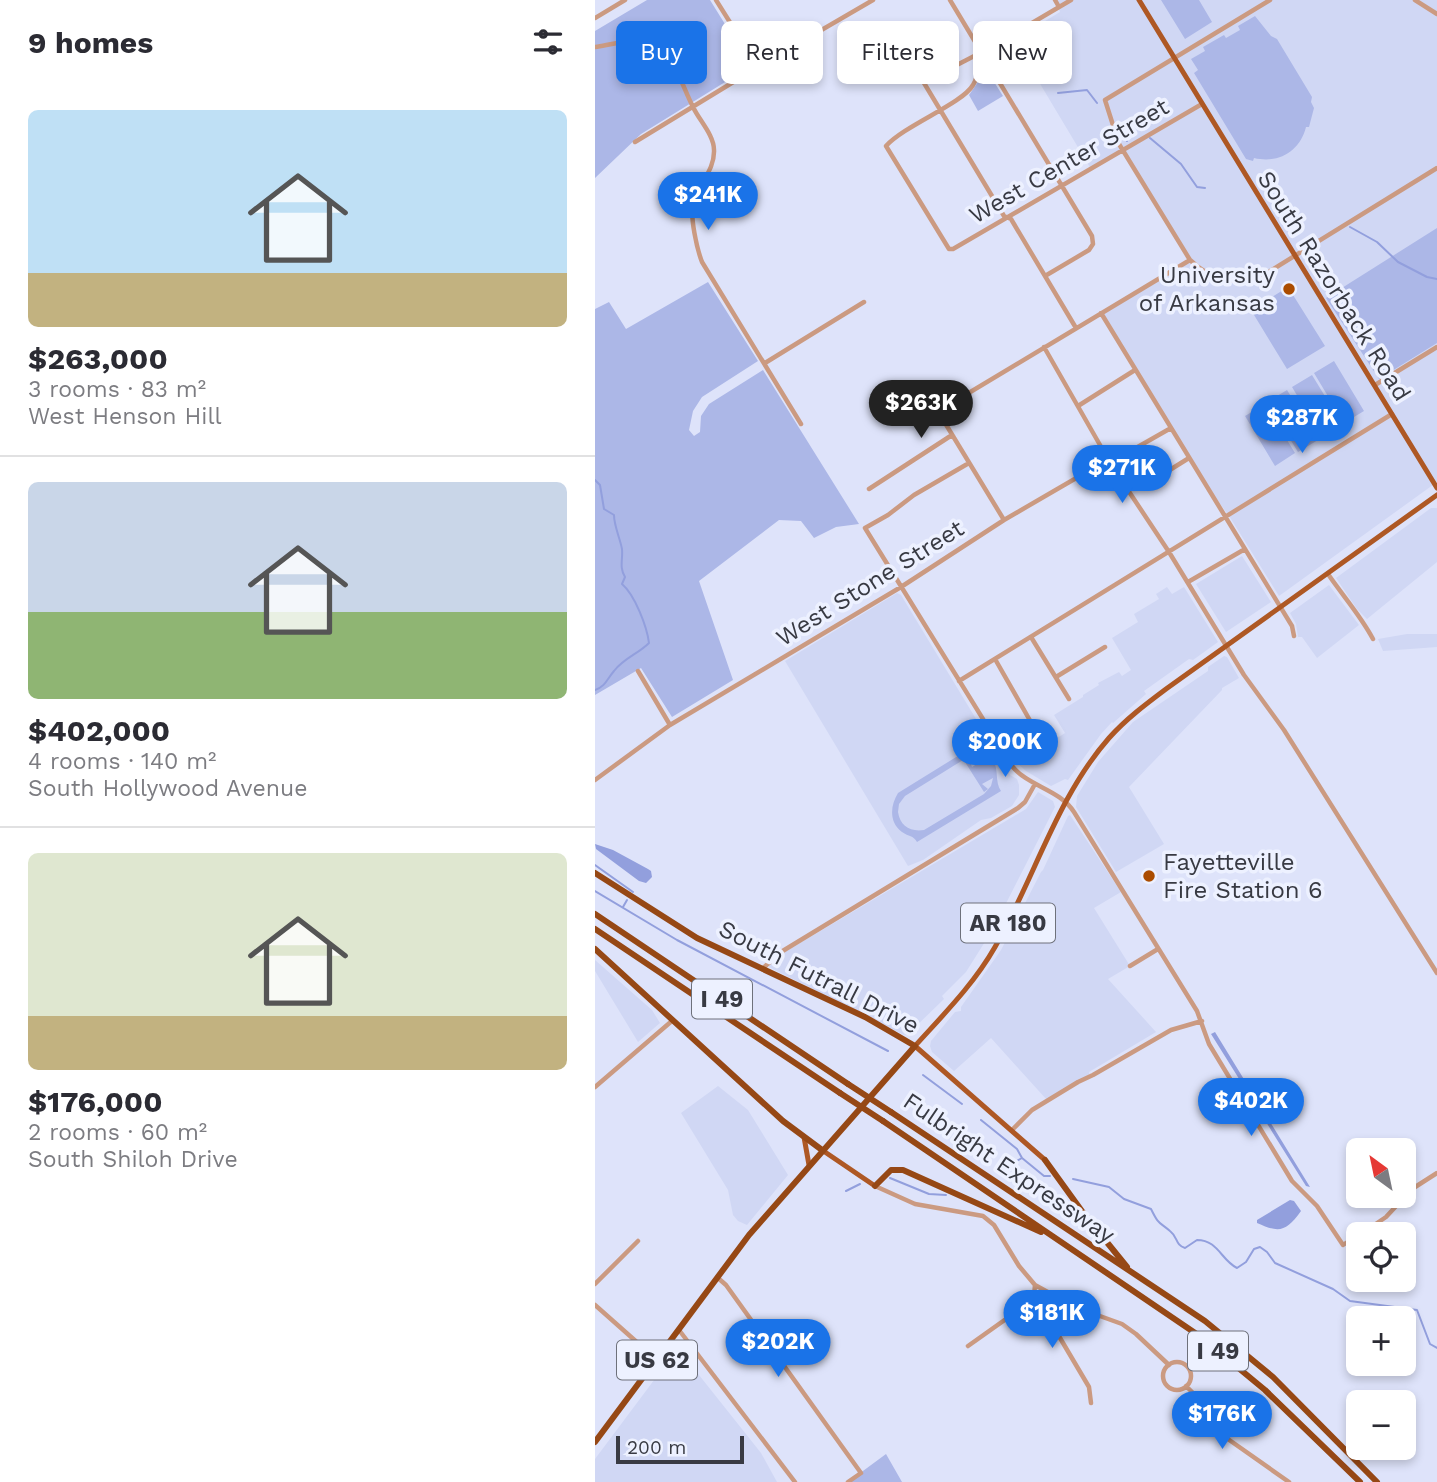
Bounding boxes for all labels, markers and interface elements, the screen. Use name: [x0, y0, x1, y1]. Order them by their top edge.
chip: Buy: [616, 21, 707, 84]
chip: Rent: [721, 21, 823, 84]
chip: Filters: [837, 21, 959, 84]
chip: New: [973, 21, 1072, 84]
icon: filters: [529, 23, 567, 61]
text: 9 homes: [28, 25, 153, 60]
street label: West Center Street: [964, 92, 1174, 230]
icon: home: [235, 155, 361, 281]
street label: South Razorback Road: [1252, 166, 1416, 406]
pin: $241K: [659, 173, 757, 232]
text: $241K: [674, 181, 742, 208]
place label: University of Arkansas: [1139, 261, 1276, 317]
marker: University of Arkansas: [1281, 281, 1297, 297]
text: $263,000: [28, 341, 168, 376]
text: 3 rooms · 83 m²: [28, 376, 206, 403]
pin: $263K: [872, 380, 970, 440]
text: $263K: [885, 389, 957, 416]
pin: $287K: [1253, 396, 1351, 455]
text: West Henson Hill: [28, 403, 221, 430]
text: $287K: [1266, 404, 1338, 431]
pin: $271K: [1073, 446, 1171, 505]
text: $271K: [1088, 454, 1156, 481]
street label: West Stone Street: [771, 514, 969, 652]
icon: home: [235, 527, 361, 653]
text: $402,000: [28, 713, 170, 748]
pin: $200K: [956, 720, 1054, 779]
text: $200K: [968, 728, 1042, 755]
text: 4 rooms · 140 m²: [28, 748, 216, 775]
text: South Hollywood Avenue: [28, 775, 307, 802]
place label: Fayetteville Fire Station 6: [1163, 848, 1322, 904]
marker: Fayetteville Fire Station 6: [1141, 868, 1157, 884]
icon: home: [235, 898, 361, 1024]
road number: AR 180: [961, 904, 1055, 942]
street label: South Futrall Drive: [714, 914, 924, 1040]
road number: I 49: [692, 980, 752, 1018]
pin: $402K: [1202, 1078, 1300, 1138]
text: $176,000: [28, 1084, 162, 1119]
street label: Fulbright Expressway: [898, 1087, 1120, 1250]
text: $402K: [1214, 1087, 1288, 1114]
text: 2 rooms · 60 m²: [28, 1119, 207, 1146]
north arrow: [1346, 1138, 1416, 1208]
map controls: [1346, 1138, 1416, 1460]
text: South Shiloh Drive: [28, 1146, 238, 1173]
button: locate: [1346, 1222, 1416, 1292]
pin: $181K: [1003, 1290, 1101, 1350]
text: $181K: [1020, 1299, 1084, 1326]
button: +: [1346, 1306, 1416, 1376]
pin: $202K: [729, 1320, 827, 1379]
text: $202K: [742, 1328, 814, 1355]
road number: I 49: [1188, 1332, 1248, 1370]
road number: US 62: [617, 1340, 697, 1380]
button: −: [1346, 1390, 1416, 1460]
pin: $176K: [1173, 1392, 1271, 1451]
text: $176K: [1188, 1400, 1256, 1427]
scale bar: [616, 1433, 744, 1465]
text: 200 m: [627, 1436, 686, 1459]

